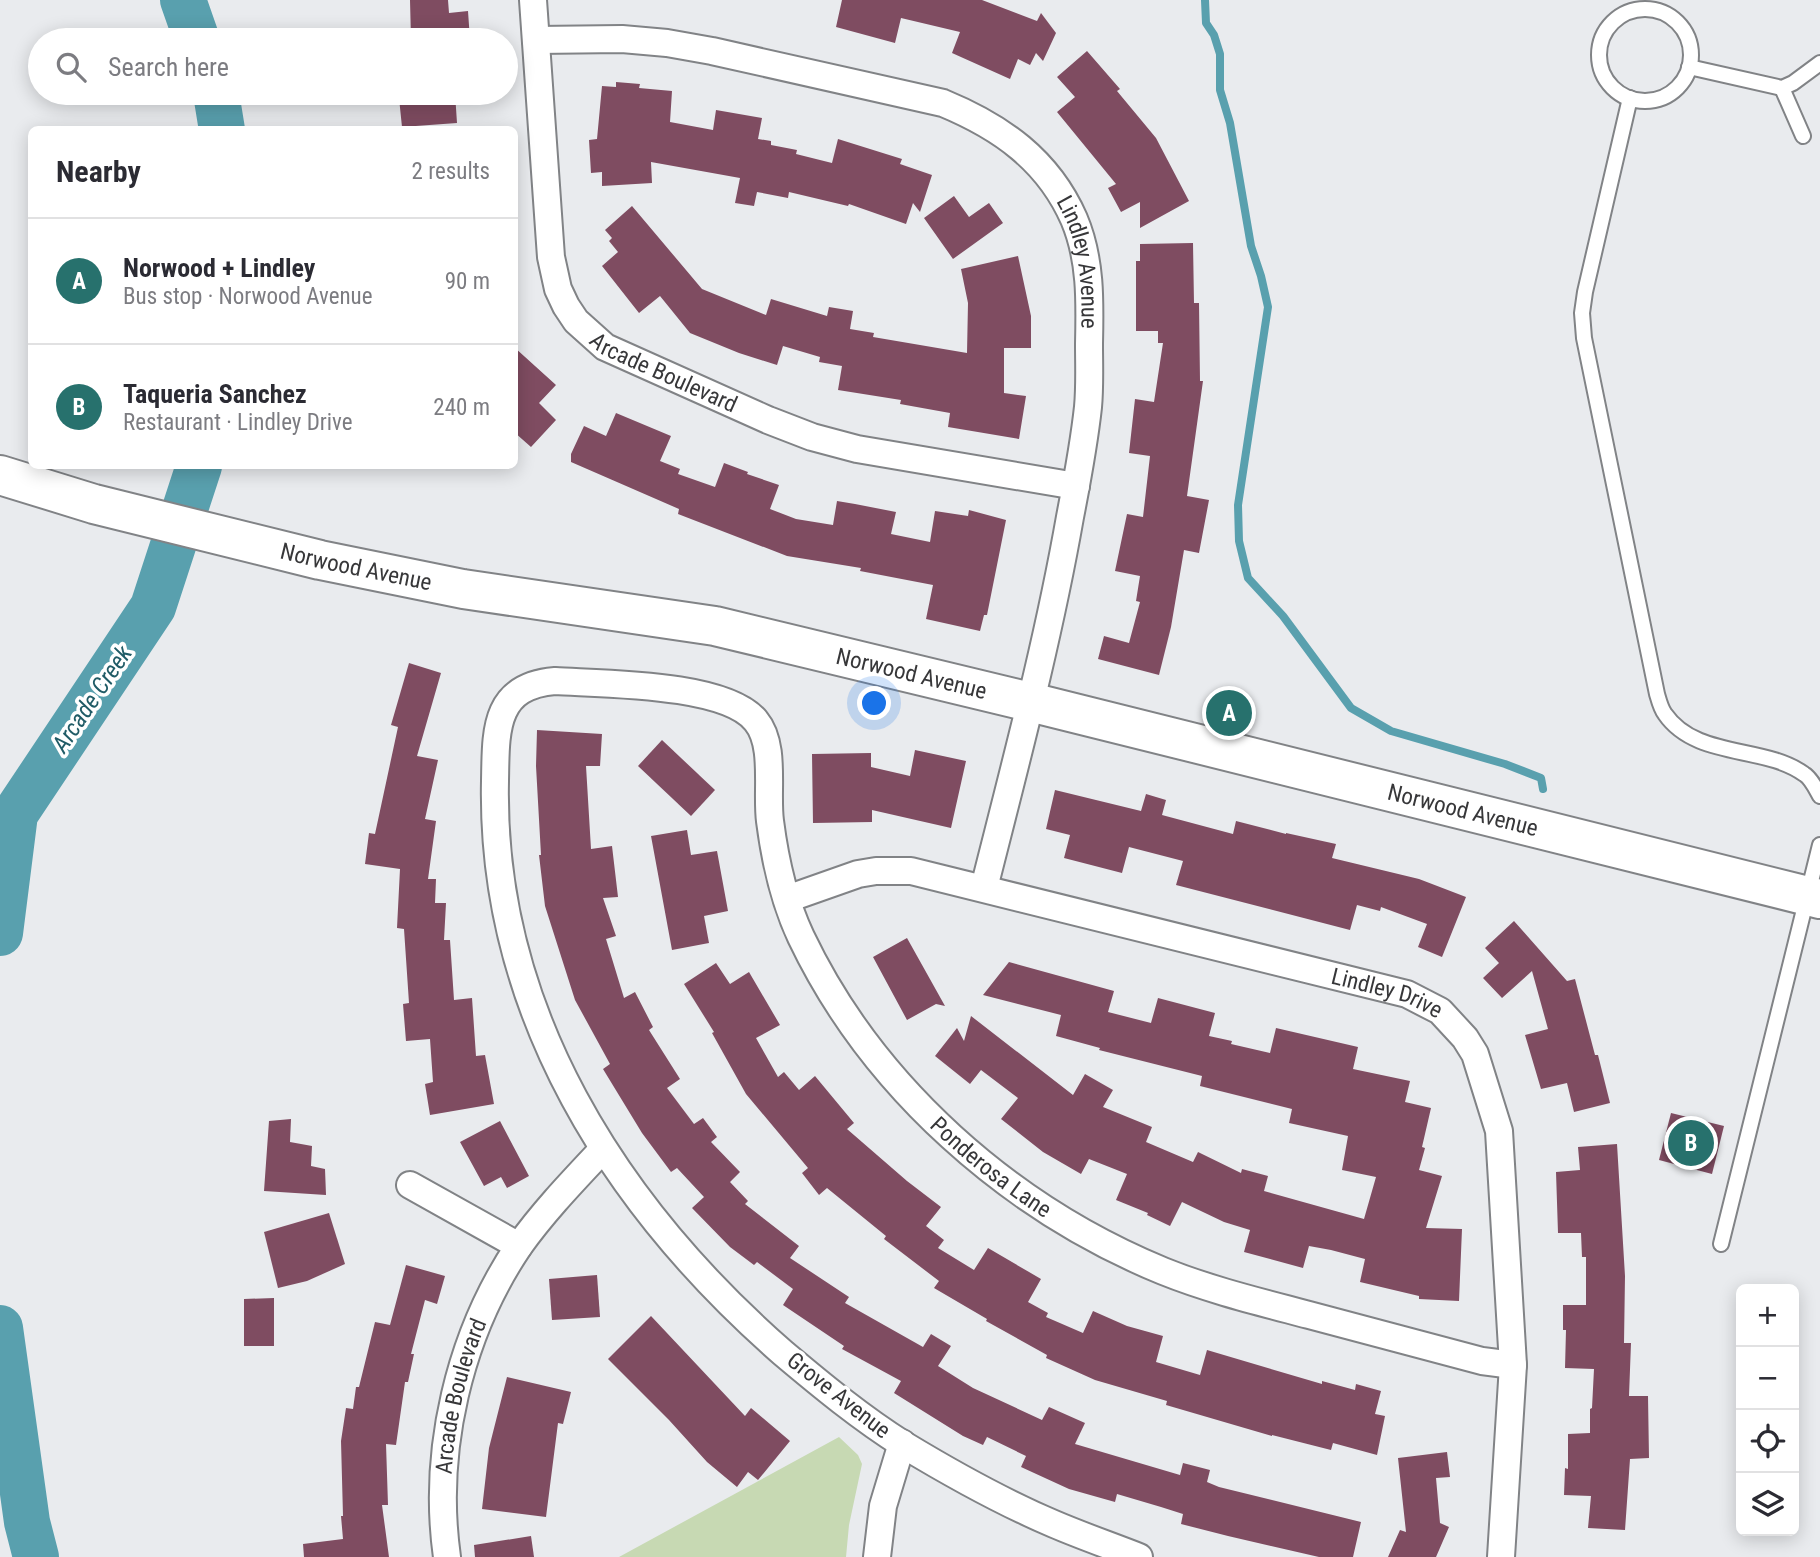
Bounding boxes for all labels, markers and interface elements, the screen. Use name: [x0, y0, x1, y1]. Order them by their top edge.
search box: [28, 28, 518, 105]
icon: search: [52, 48, 90, 86]
text: Search here: [108, 52, 229, 82]
text: Nearby: [56, 154, 141, 189]
text: 2 results: [412, 158, 490, 185]
street label: Lindley Avenue: [1051, 191, 1102, 329]
text: Norwood + Lindley: [123, 253, 315, 283]
text: A: [72, 268, 86, 295]
text: 90 m: [445, 268, 490, 295]
text: Bus stop · Norwood Avenue: [123, 283, 373, 310]
street label: Arcade Boulevard: [584, 327, 741, 418]
text: Taqueria Sanchez: [123, 379, 307, 409]
text: B: [73, 394, 85, 421]
text: 240 m: [433, 394, 490, 421]
text: Restaurant · Lindley Drive: [123, 409, 353, 436]
street label: Norwood Avenue: [278, 538, 434, 596]
water label: Arcade Creek: [46, 640, 138, 758]
street label: Norwood Avenue: [833, 643, 989, 705]
your location: [857, 686, 891, 720]
pin: A: [1206, 687, 1252, 739]
street label: Norwood Avenue: [1385, 779, 1541, 842]
street label: Lindley Drive: [1329, 963, 1447, 1024]
street label: Ponderosa Lane: [925, 1111, 1056, 1223]
pin: B: [1668, 1117, 1714, 1169]
map controls: [1736, 1284, 1799, 1536]
button: +: [1736, 1284, 1799, 1347]
street label: Arcade Boulevard: [431, 1314, 492, 1475]
street label: Grove Avenue: [782, 1347, 896, 1444]
button: −: [1736, 1347, 1799, 1410]
button: locate: [1736, 1410, 1799, 1473]
button: layers: [1736, 1473, 1799, 1536]

